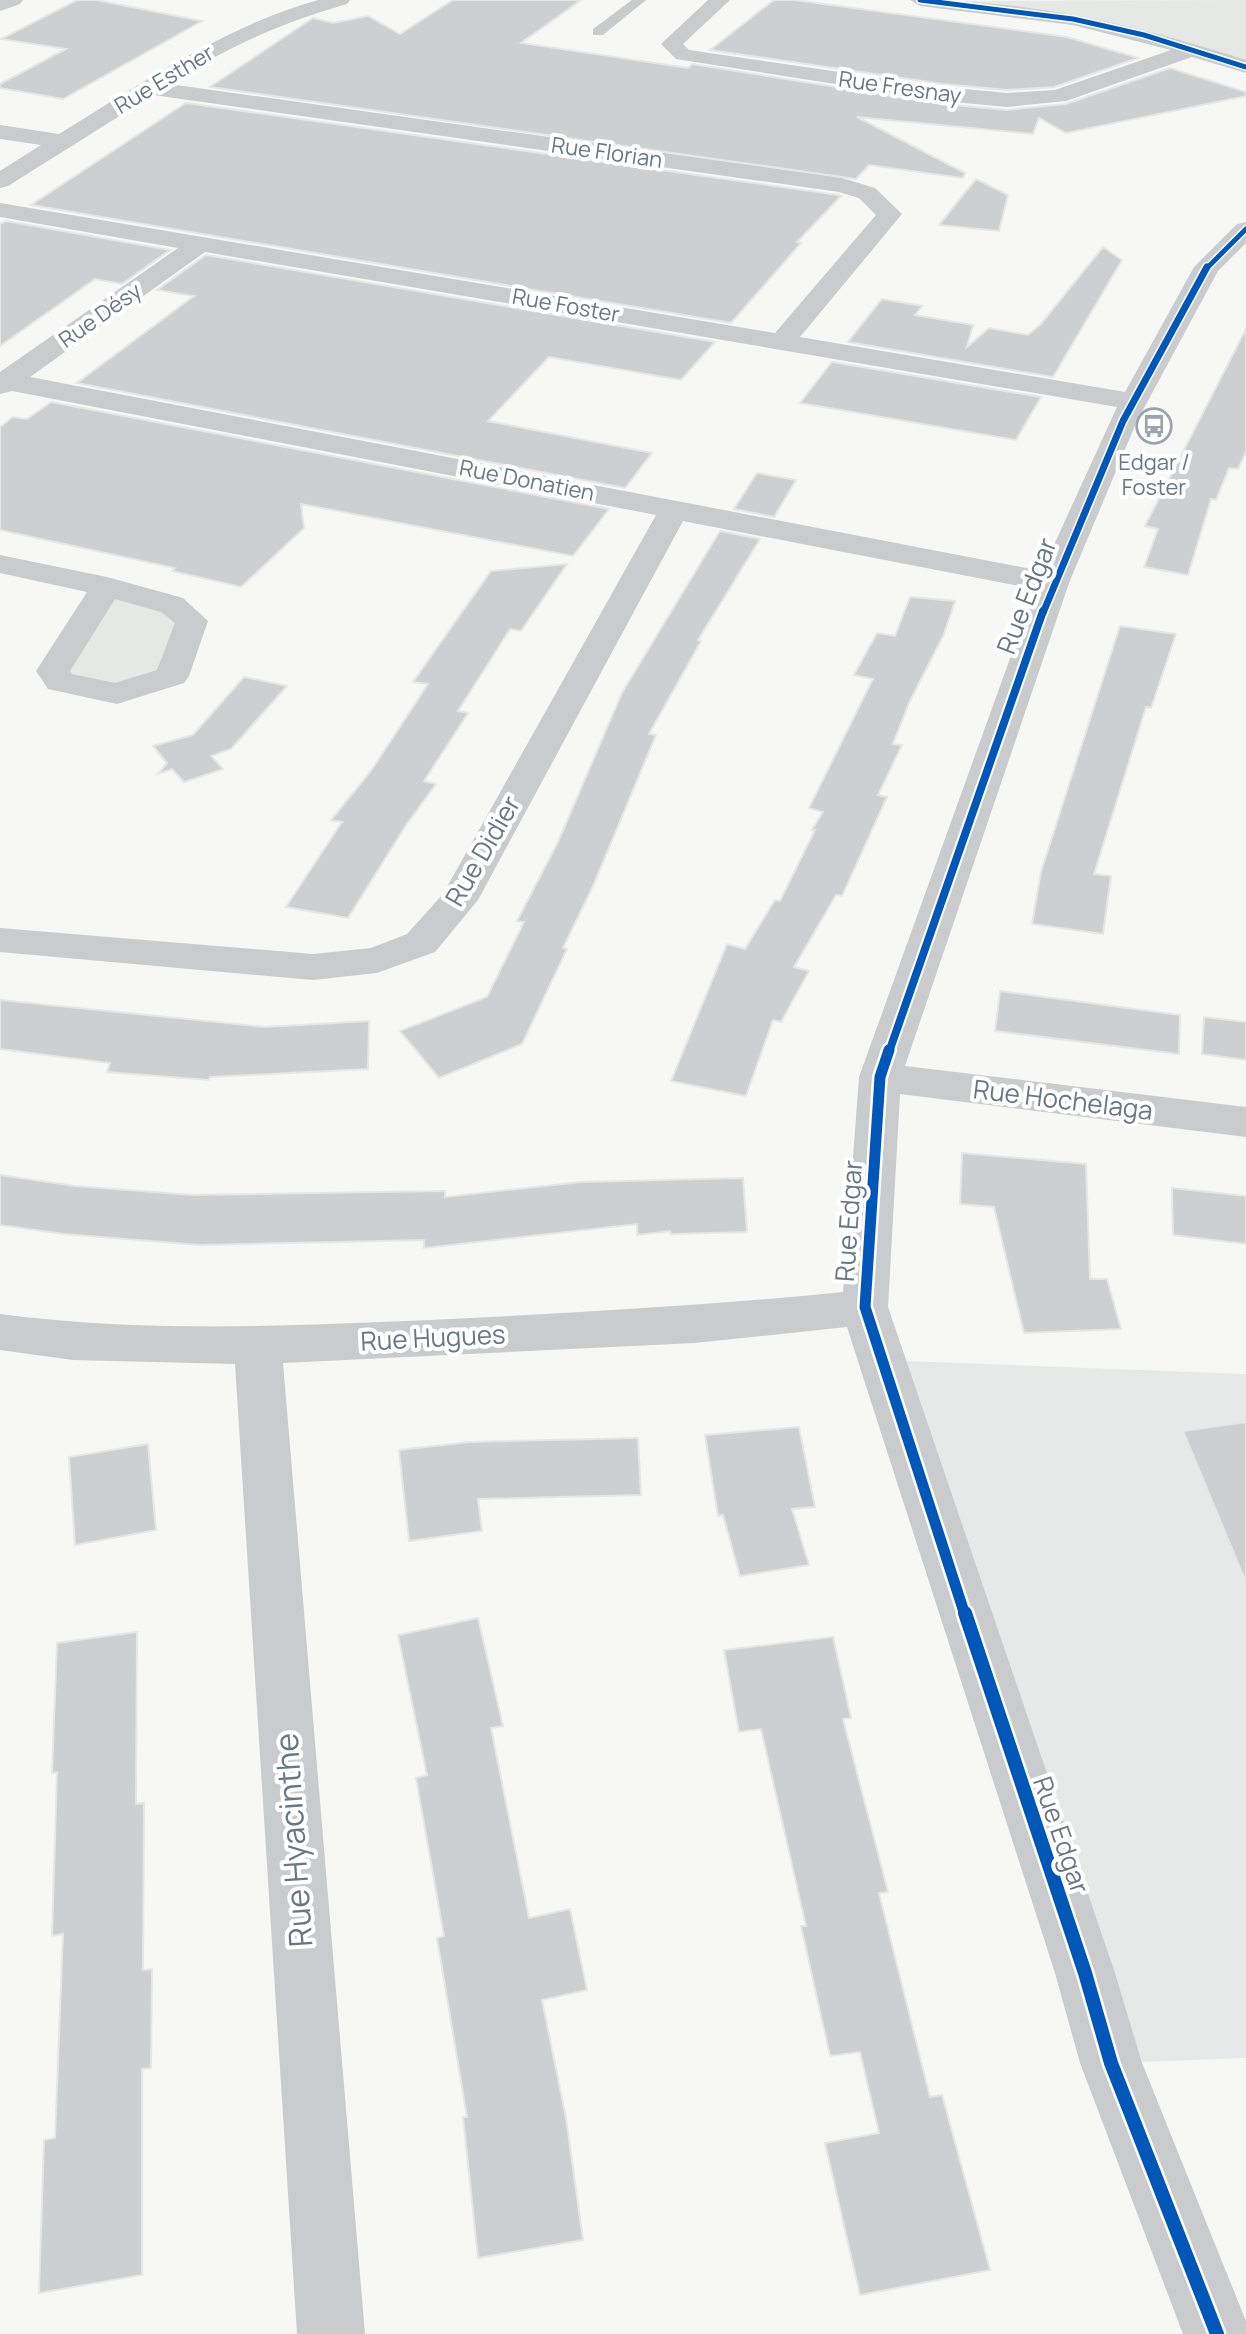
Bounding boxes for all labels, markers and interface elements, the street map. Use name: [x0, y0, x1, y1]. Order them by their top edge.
street label: Rue Esther: [109, 38, 219, 120]
street label: Rue Fresnay: [837, 64, 964, 111]
street label: Rue Florian: [550, 129, 664, 175]
street label: Rue Désy: [53, 275, 148, 354]
street label: Rue Foster: [510, 281, 622, 329]
bus stop icon: Edgar / Foster: [1135, 407, 1173, 445]
place label: Edgar / Foster: [1118, 447, 1190, 502]
street label: Rue Donatien: [457, 452, 597, 508]
street label: Rue Edgar: [987, 532, 1065, 659]
street label: Rue Didier: [436, 789, 528, 912]
street label: Rue Hochelaga: [971, 1070, 1155, 1128]
street label: Rue Edgar: [826, 1159, 870, 1283]
street label: Rue Hugues: [360, 1315, 506, 1359]
street label: Rue Hyacinthe: [264, 1732, 322, 1949]
street label: Rue Edgar: [1025, 1771, 1099, 1898]

